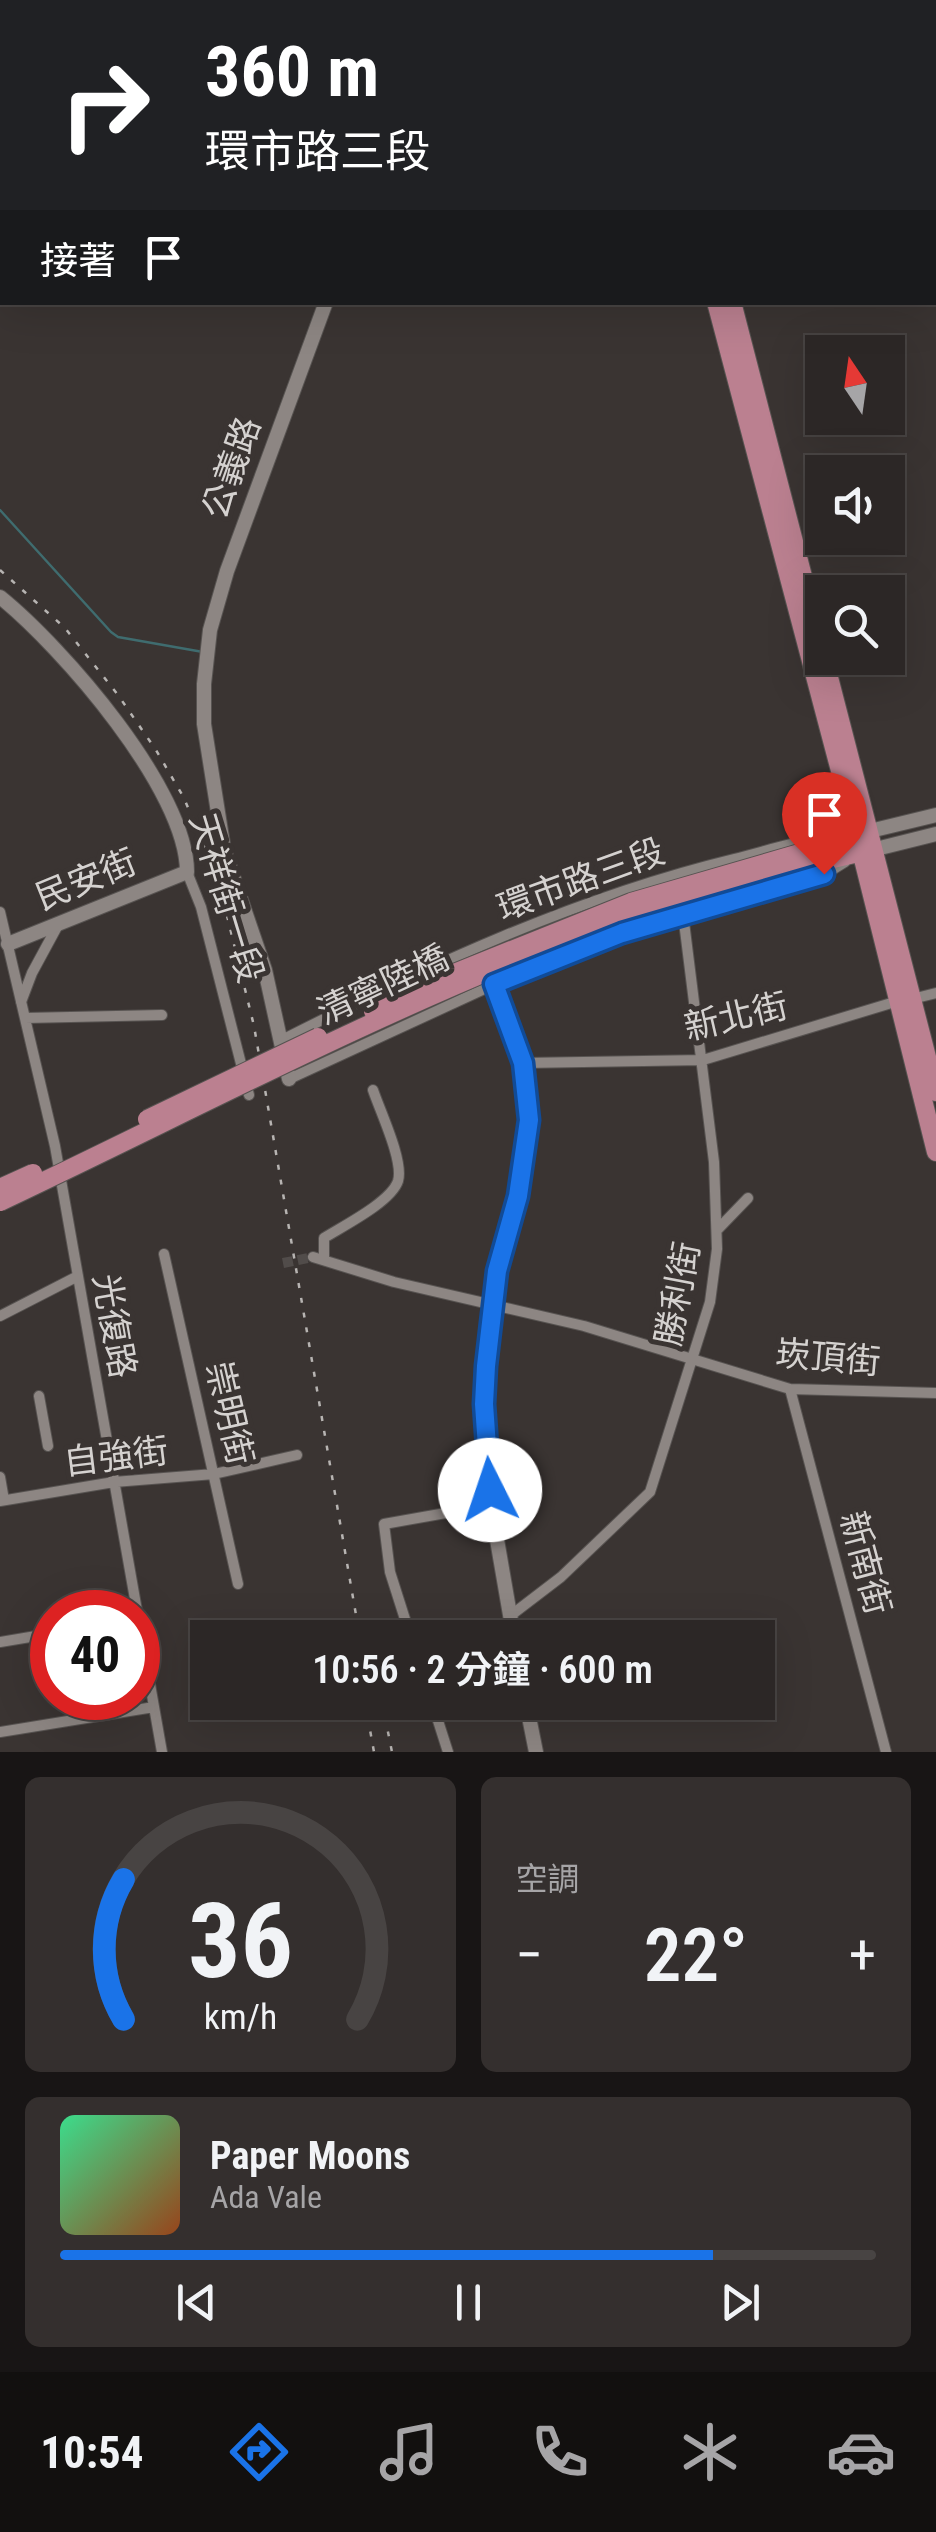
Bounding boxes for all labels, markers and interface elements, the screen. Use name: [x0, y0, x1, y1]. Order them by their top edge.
text: 360 m: [205, 31, 379, 113]
icon: right: [40, 40, 170, 170]
text: 環市路三段: [205, 125, 430, 178]
icon: arrive: [136, 230, 191, 285]
text: 接著: [40, 239, 116, 283]
north arrow: [805, 335, 905, 435]
map controls: [805, 335, 905, 675]
street label: 公義路: [195, 412, 269, 524]
button: sound: [805, 455, 905, 555]
button: search: [805, 575, 905, 675]
pin: [782, 772, 867, 875]
icon: arrive: [797, 787, 852, 842]
street label: 天祥街一段: [181, 808, 271, 988]
street label: 環市路三段: [492, 831, 670, 929]
street label: 民安街: [30, 841, 142, 919]
street label: 清寧陸橋: [311, 937, 455, 1033]
street label: 新北街: [680, 985, 792, 1049]
street label: 勝利街: [648, 1239, 708, 1349]
street label: 光復路: [85, 1271, 143, 1381]
street label: 崁頂街: [774, 1333, 882, 1383]
street label: 崇明街: [197, 1357, 261, 1469]
street label: 自強街: [61, 1430, 171, 1484]
position arrow: [438, 1438, 542, 1542]
street label: 新南街: [832, 1507, 898, 1619]
speed limit sign: 40: [30, 1590, 160, 1720]
text: 10:56 · 2 分鐘 · 600 m: [312, 1648, 653, 1692]
text: 空調: [516, 1860, 580, 1898]
text: 36: [188, 1881, 293, 2002]
text: 22°: [644, 1911, 748, 1999]
text: −: [516, 1923, 543, 1987]
text: +: [849, 1923, 876, 1987]
text: km/h: [203, 1996, 277, 2038]
text: Paper Moons: [210, 2134, 410, 2178]
text: Ada Vale: [210, 2178, 322, 2216]
icon: previous: [169, 2275, 224, 2330]
icon: pause: [441, 2275, 496, 2330]
icon: next: [713, 2275, 768, 2330]
icon: directions: [224, 2417, 294, 2487]
icon: music: [374, 2417, 444, 2487]
icon: phone: [525, 2417, 595, 2487]
icon: climate: [675, 2417, 745, 2487]
icon: car: [826, 2417, 896, 2487]
text: 10:54: [40, 2426, 144, 2479]

